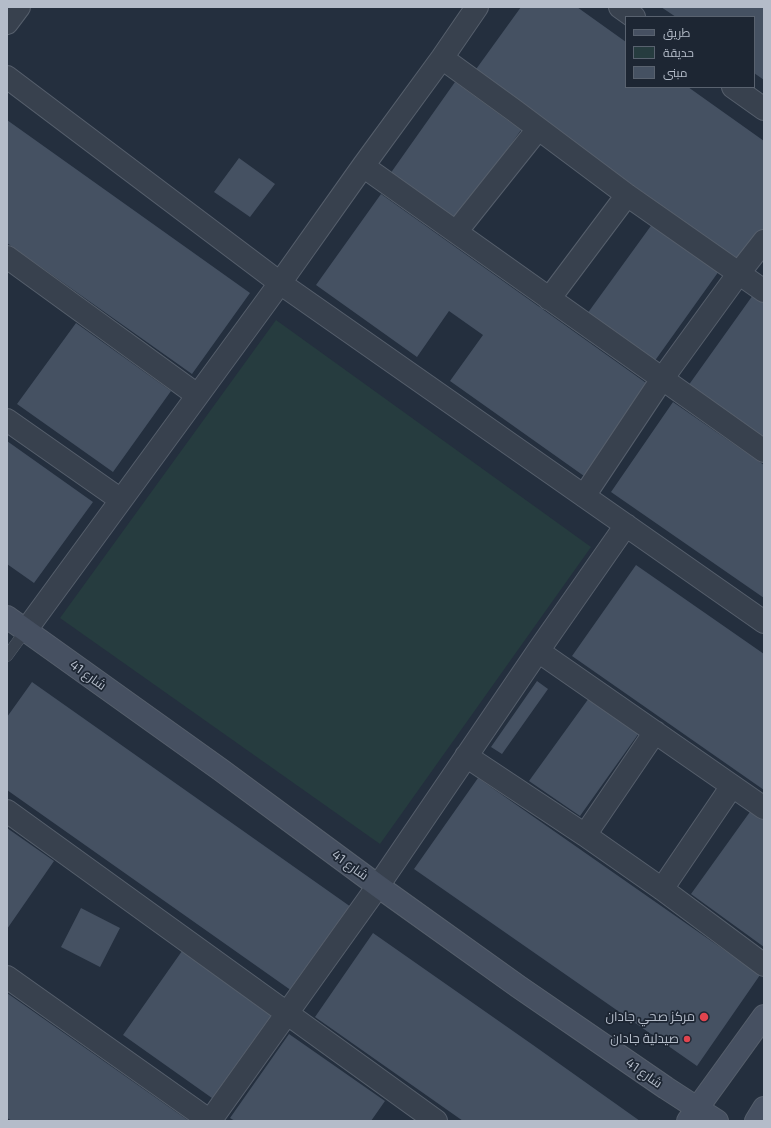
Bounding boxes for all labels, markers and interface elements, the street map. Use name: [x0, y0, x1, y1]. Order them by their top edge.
legend: [625, 16, 755, 88]
text: طريق: [663, 25, 690, 39]
text: حديقة: [663, 45, 694, 59]
text: مبنى: [663, 65, 688, 79]
street label: شارع 41: [67, 657, 109, 693]
street label: شارع 41: [329, 847, 371, 883]
place label: مركز صحي جادان: [605, 1009, 695, 1025]
marker: مركز صحي جادان: [698, 1011, 710, 1023]
place label: صيدلية جادان: [610, 1031, 679, 1047]
marker: صيدلية جادان: [682, 1034, 692, 1044]
street label: شارع 41: [623, 1055, 665, 1091]

